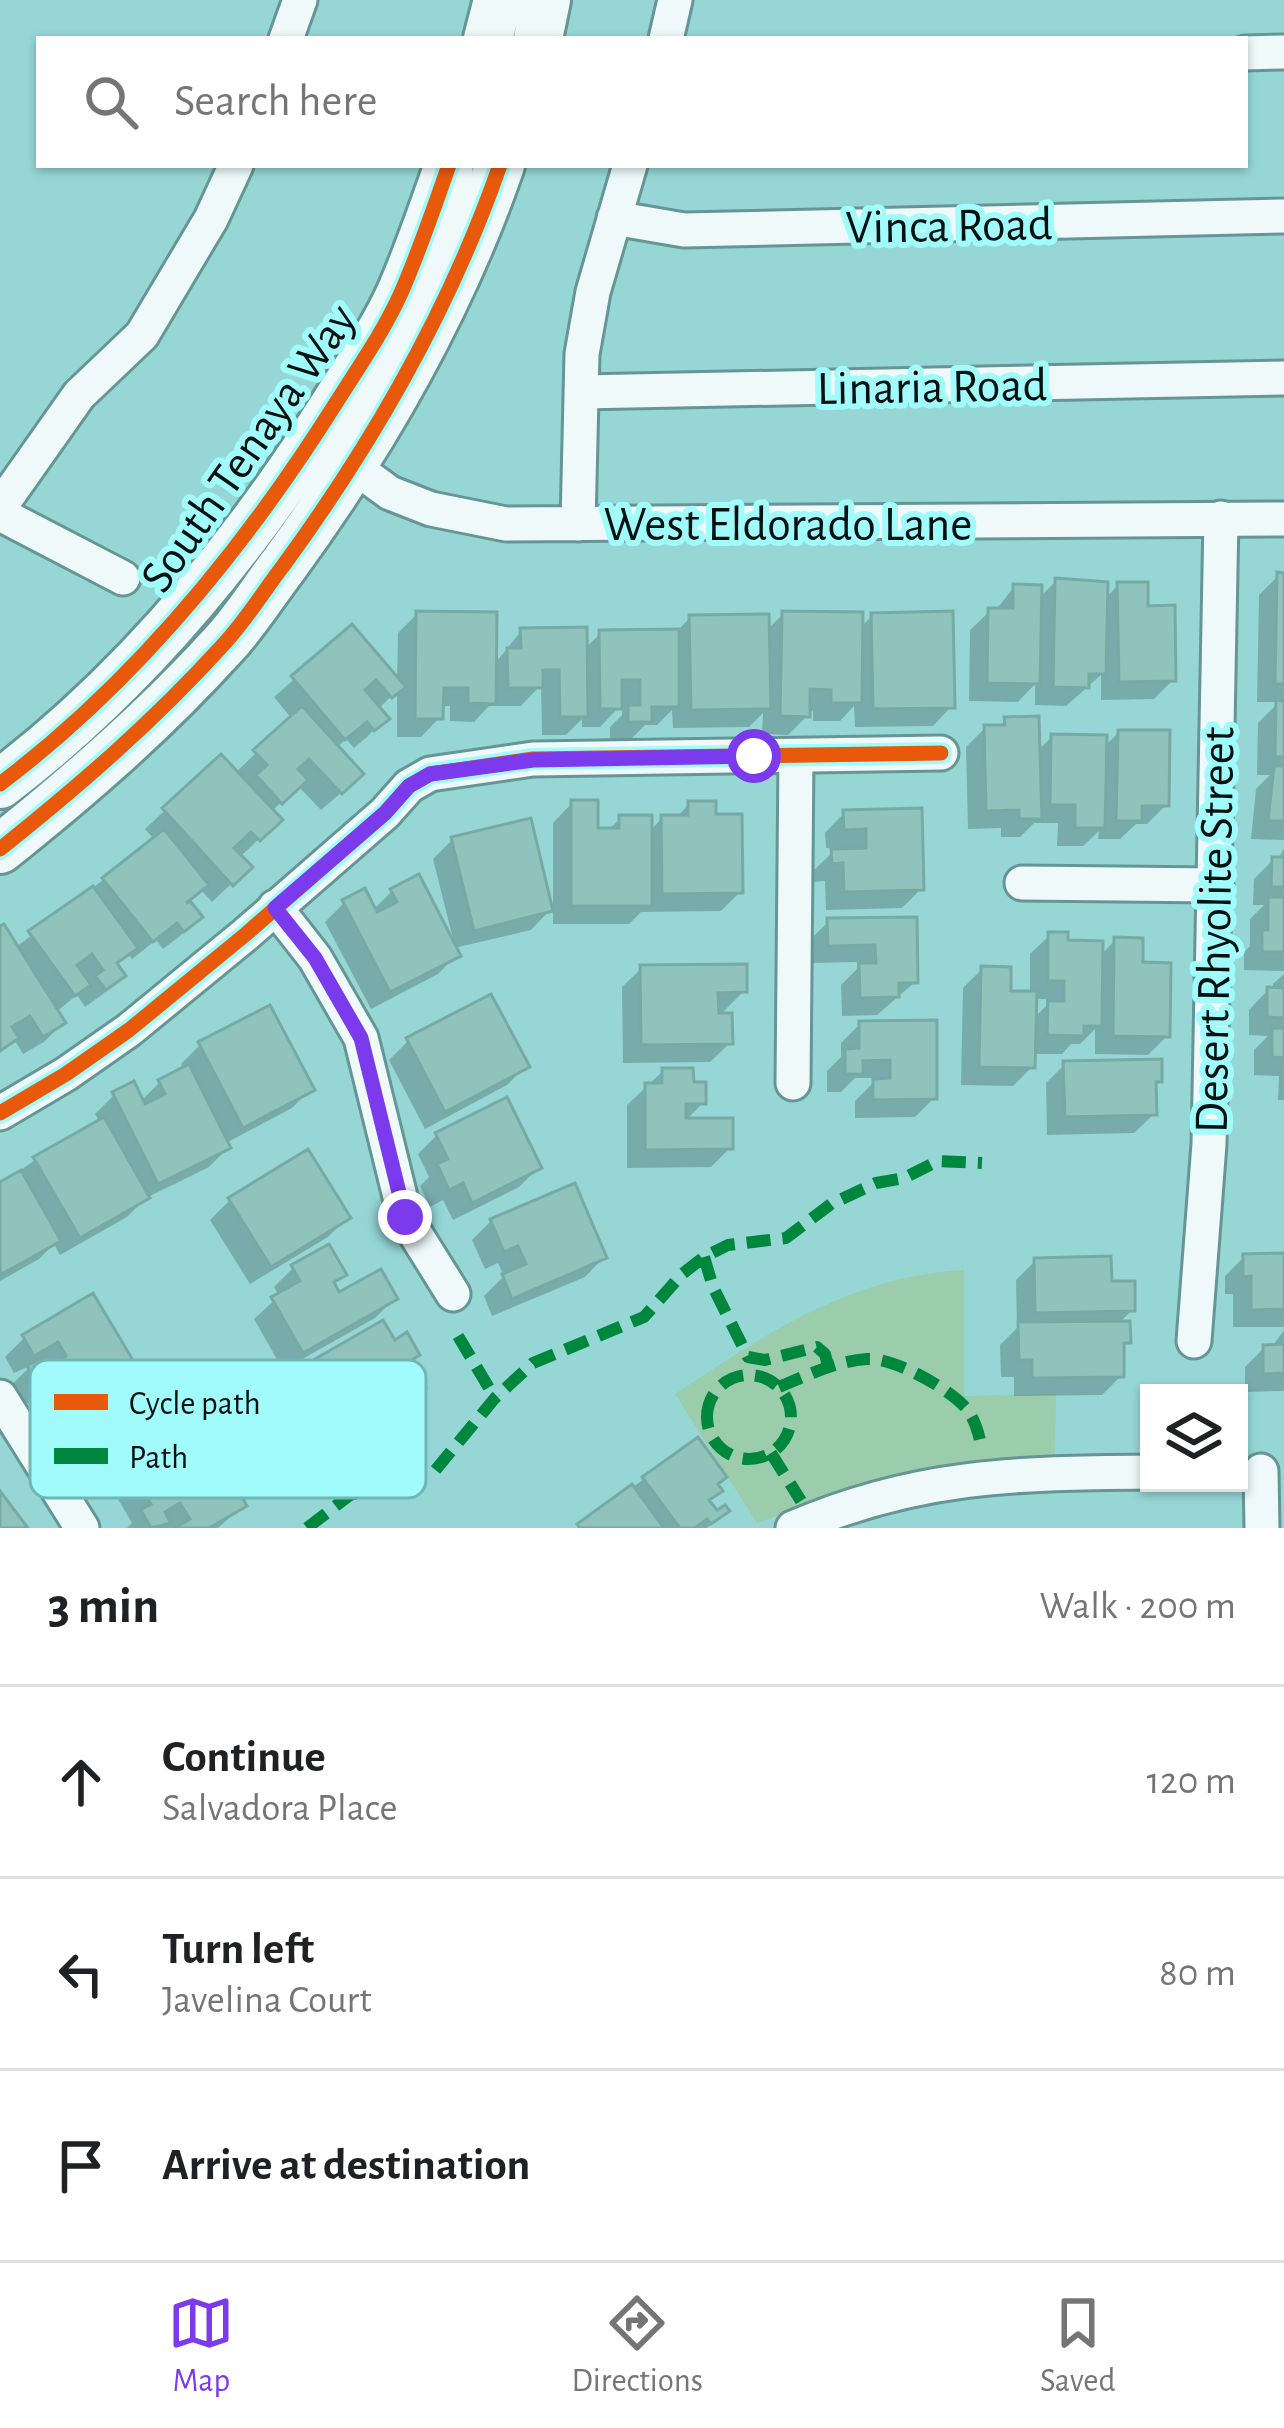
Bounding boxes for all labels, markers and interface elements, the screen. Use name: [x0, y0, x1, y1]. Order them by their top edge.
search box: [36, 36, 1248, 168]
icon: search: [78, 69, 144, 135]
text: Search here: [174, 79, 377, 124]
street label: Vinca Road: [845, 201, 1053, 253]
street label: South Tenaya Way: [133, 296, 366, 601]
street label: Linaria Road: [816, 362, 1048, 414]
street label: West Eldorado Lane: [604, 502, 972, 550]
street label: Desert Rhyolite Street: [1188, 726, 1244, 1134]
route start: [727, 729, 781, 783]
route end: [378, 1190, 432, 1244]
legend: [30, 1360, 426, 1498]
map controls: [1140, 1384, 1248, 1492]
button: layers: [1140, 1384, 1248, 1492]
text: Cycle path: [129, 1388, 261, 1421]
text: Path: [129, 1442, 188, 1475]
text: 3 min: [48, 1581, 159, 1632]
text: Walk · 200 m: [1039, 1587, 1236, 1626]
text: Continue: [162, 1735, 326, 1780]
icon: ahead: [48, 1749, 114, 1815]
text: 120 m: [1147, 1762, 1236, 1801]
text: Salvadora Place: [162, 1789, 398, 1828]
text: Turn left: [162, 1927, 314, 1972]
icon: left: [48, 1941, 114, 2007]
text: 80 m: [1159, 1954, 1236, 1993]
text: Javelina Court: [162, 1981, 372, 2020]
icon: arrive: [48, 2133, 114, 2199]
text: Arrive at destination: [162, 2143, 530, 2188]
tab: Map: [168, 2290, 234, 2402]
tab: Directions: [571, 2290, 703, 2402]
tab: Saved: [1040, 2290, 1115, 2402]

